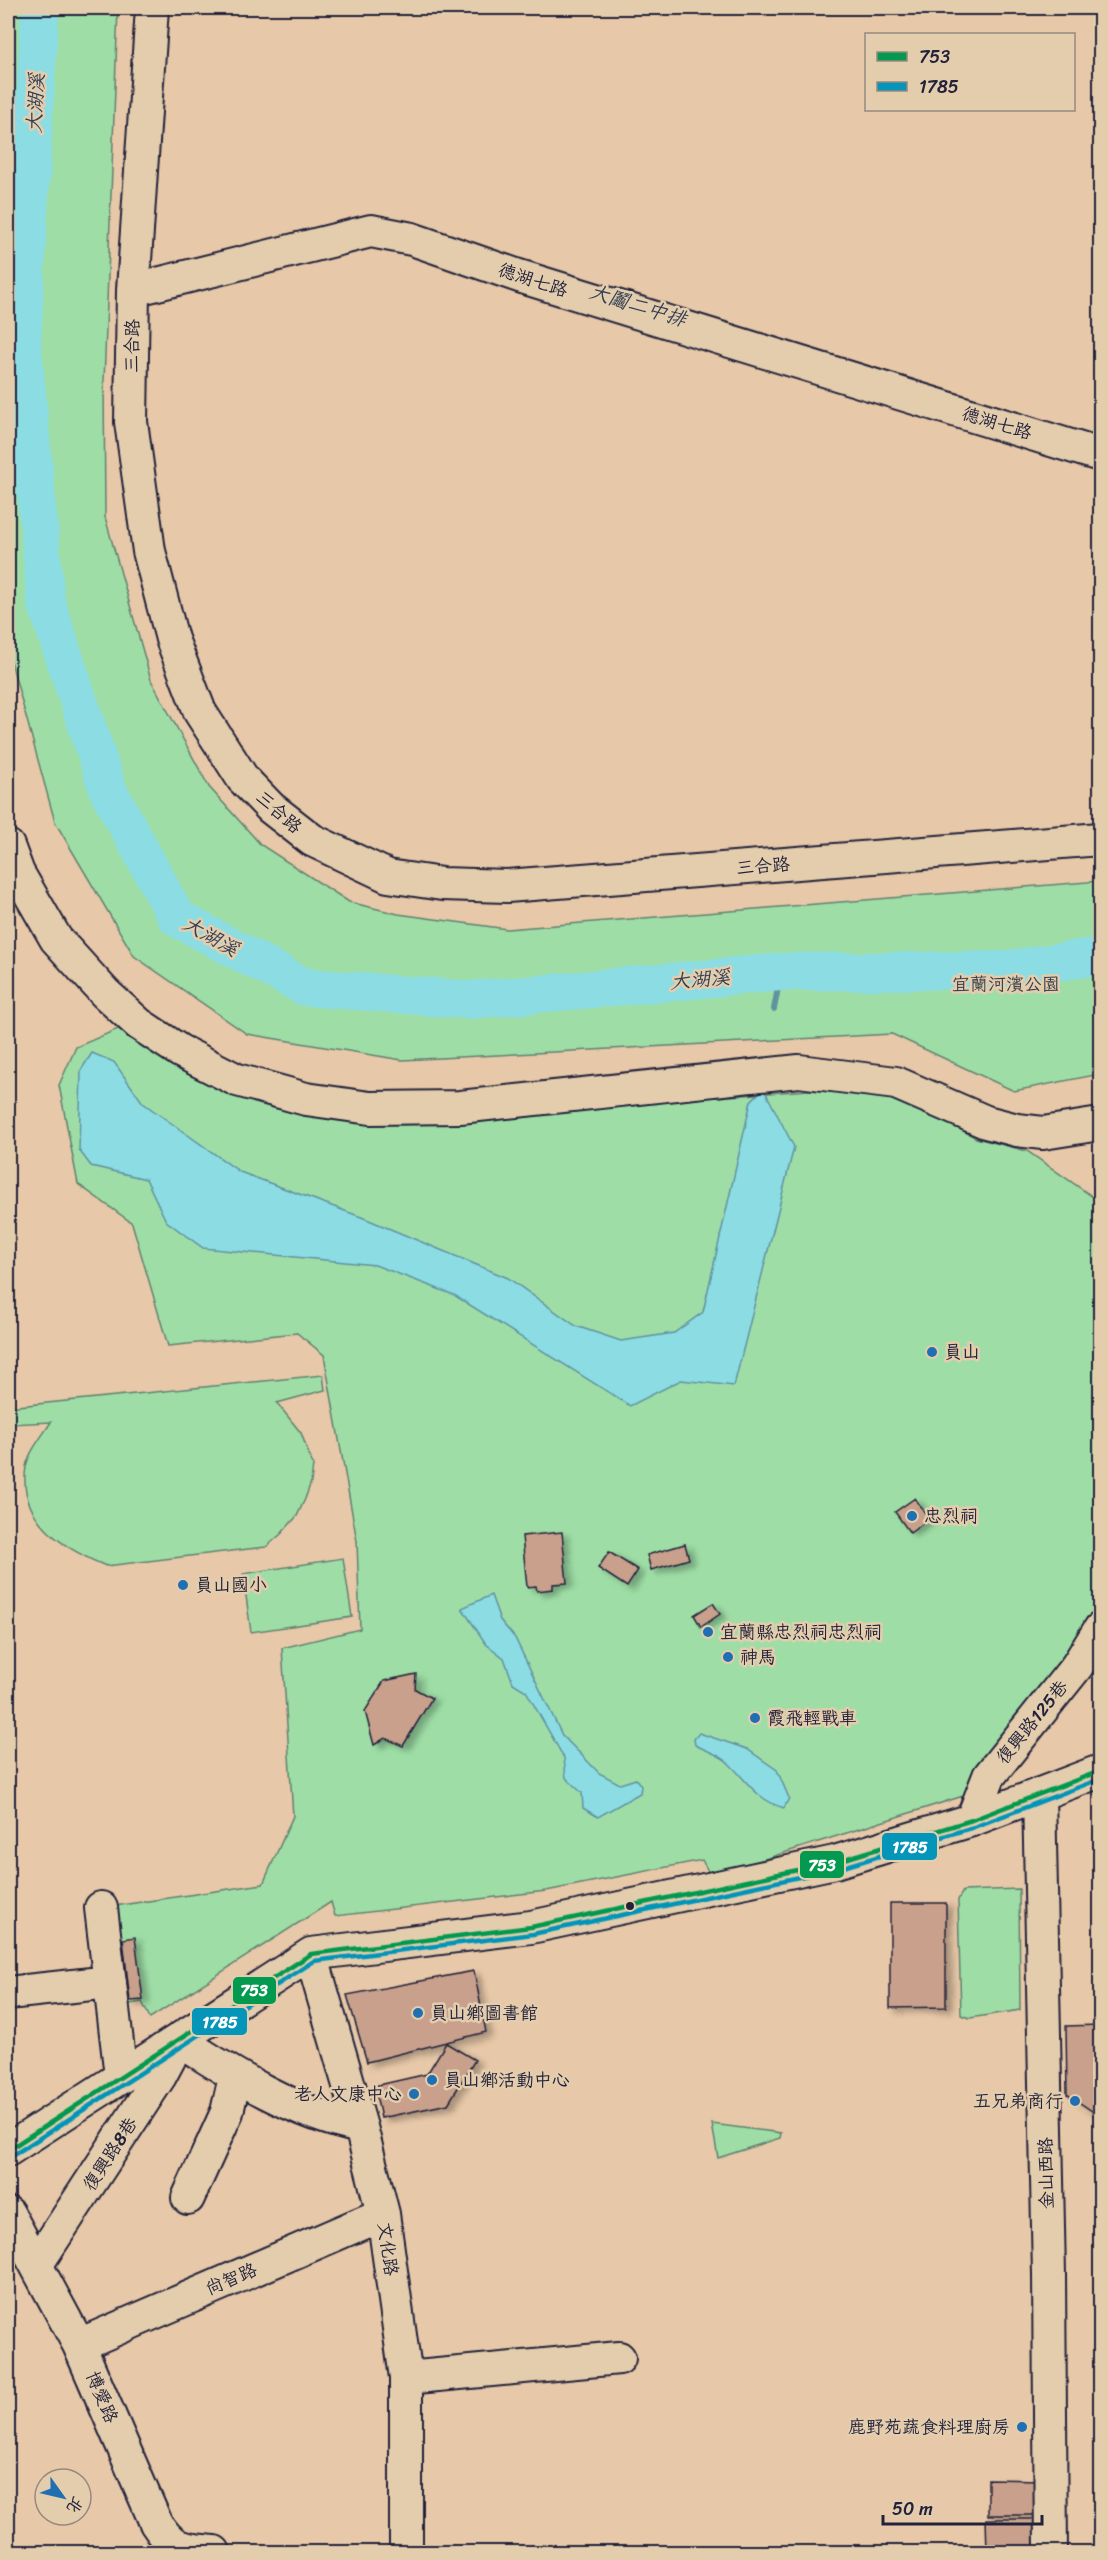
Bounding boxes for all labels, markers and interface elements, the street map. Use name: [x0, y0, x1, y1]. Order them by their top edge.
legend: [865, 33, 1075, 111]
text: 753: [919, 41, 950, 73]
water label: 大湖溪: [16, 71, 55, 134]
text: 1785: [919, 71, 959, 103]
street label: 德湖七路: [494, 254, 572, 306]
water label: 大鬮二中排: [585, 274, 693, 337]
street label: 三合路: [116, 319, 148, 373]
street label: 德湖七路: [958, 397, 1036, 449]
street label: 三合路: [248, 782, 310, 842]
street label: 三合路: [735, 848, 791, 884]
water label: 大湖溪: [176, 907, 246, 967]
water label: 大湖溪: [669, 959, 732, 1000]
park label: 宜蘭河濱公園: [952, 968, 1060, 1000]
place label: 員山: [944, 1336, 980, 1368]
marker: 員山: [925, 1345, 939, 1359]
place label: 忠烈祠: [924, 1500, 978, 1532]
marker: 忠烈祠: [905, 1509, 919, 1523]
place label: 員山國小: [195, 1569, 267, 1601]
marker: 員山國小: [176, 1578, 190, 1592]
place label: 宜蘭縣忠烈祠忠烈祠: [720, 1616, 882, 1648]
marker: 宜蘭縣忠烈祠忠烈祠: [701, 1625, 715, 1639]
place label: 神馬: [740, 1641, 776, 1673]
marker: 神馬: [721, 1650, 735, 1664]
street label: 復興路125巷: [988, 1673, 1076, 1771]
place label: 霞飛輕戰車: [767, 1702, 857, 1734]
marker: 霞飛輕戰車: [748, 1711, 762, 1725]
line badge: 1785: [881, 1832, 938, 1861]
text: 1785: [892, 1833, 928, 1862]
line badge: 753: [799, 1850, 845, 1879]
text: 753: [808, 1851, 836, 1880]
unlabelled marker: [624, 1900, 636, 1912]
line badge: 753: [232, 1976, 277, 2005]
text: 753: [240, 1976, 268, 2005]
place label: 員山鄉圖書館: [430, 1997, 538, 2029]
marker: 員山鄉圖書館: [411, 2006, 425, 2020]
line badge: 1785: [191, 2007, 248, 2036]
text: 1785: [202, 2008, 238, 2037]
place label: 員山鄉活動中心: [444, 2064, 570, 2096]
marker: 員山鄉活動中心: [425, 2073, 439, 2087]
place label: 老人文康中心: [294, 2078, 402, 2110]
place label: 五兄弟商行: [973, 2085, 1063, 2117]
marker: 老人文康中心: [407, 2087, 421, 2101]
marker: 五兄弟商行: [1068, 2094, 1082, 2108]
street label: 復興路8巷: [74, 2111, 146, 2197]
street label: 金山西路: [1029, 2137, 1063, 2209]
street label: 文化路: [368, 2220, 408, 2278]
street label: 尚智路: [200, 2254, 262, 2304]
street label: 博愛路: [77, 2366, 127, 2428]
place label: 鹿野苑蔬食料理廚房: [848, 2411, 1010, 2443]
marker: 鹿野苑蔬食料理廚房: [1015, 2420, 1029, 2434]
north arrow: [33, 2467, 93, 2527]
scale bar: [883, 2488, 1042, 2526]
text: 北: [59, 2490, 92, 2520]
text: 50 m: [892, 2493, 933, 2525]

